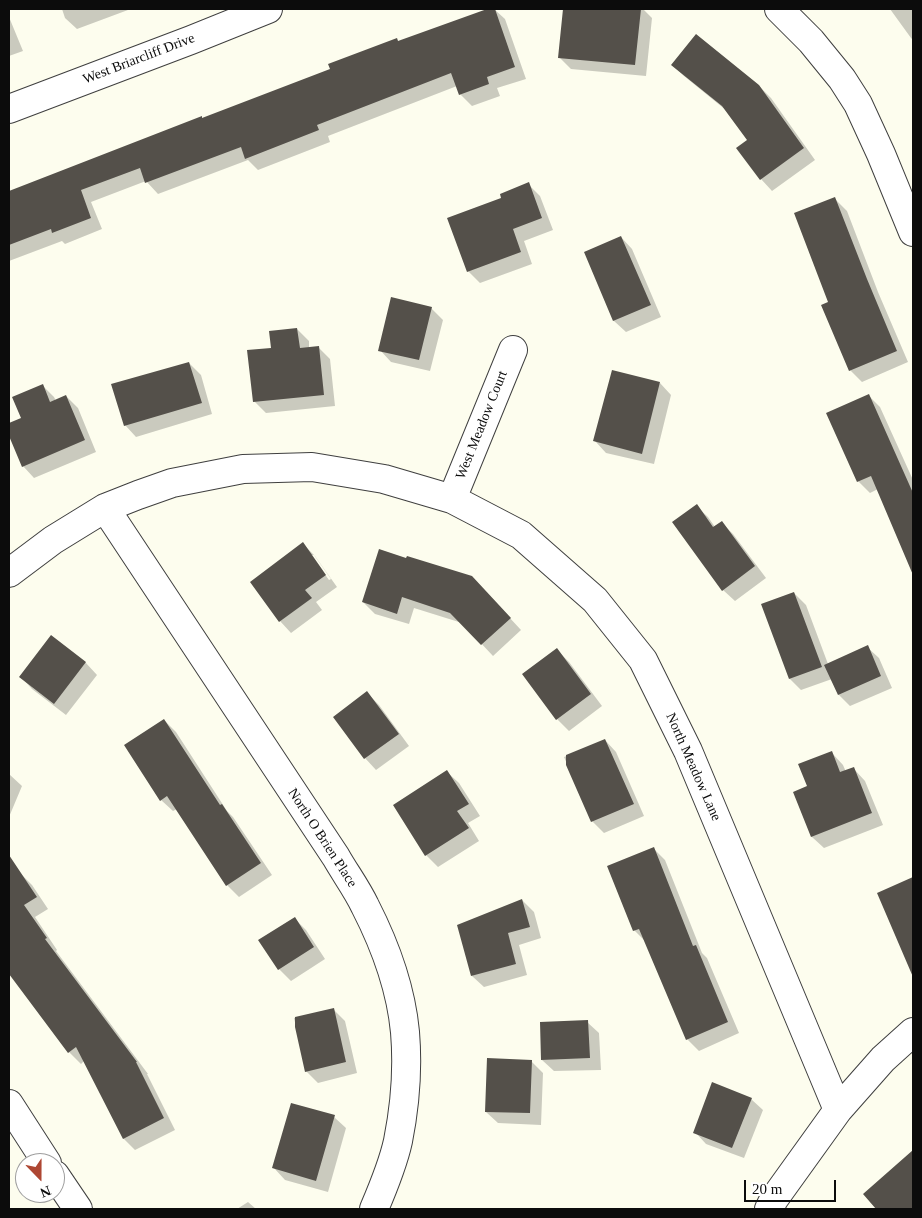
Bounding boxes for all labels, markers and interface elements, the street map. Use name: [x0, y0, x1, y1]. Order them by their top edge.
street label: West Briarcliff Drive: [81, 30, 197, 88]
street label: West Meadow Court: [453, 368, 511, 482]
street label: North Meadow Lane: [662, 710, 724, 824]
street label: North O Brien Place: [284, 785, 360, 891]
north arrow: [15, 1153, 65, 1203]
scale bar: [747, 1170, 840, 1202]
text: 20 m: [752, 1181, 782, 1197]
text: N: [38, 1183, 53, 1200]

